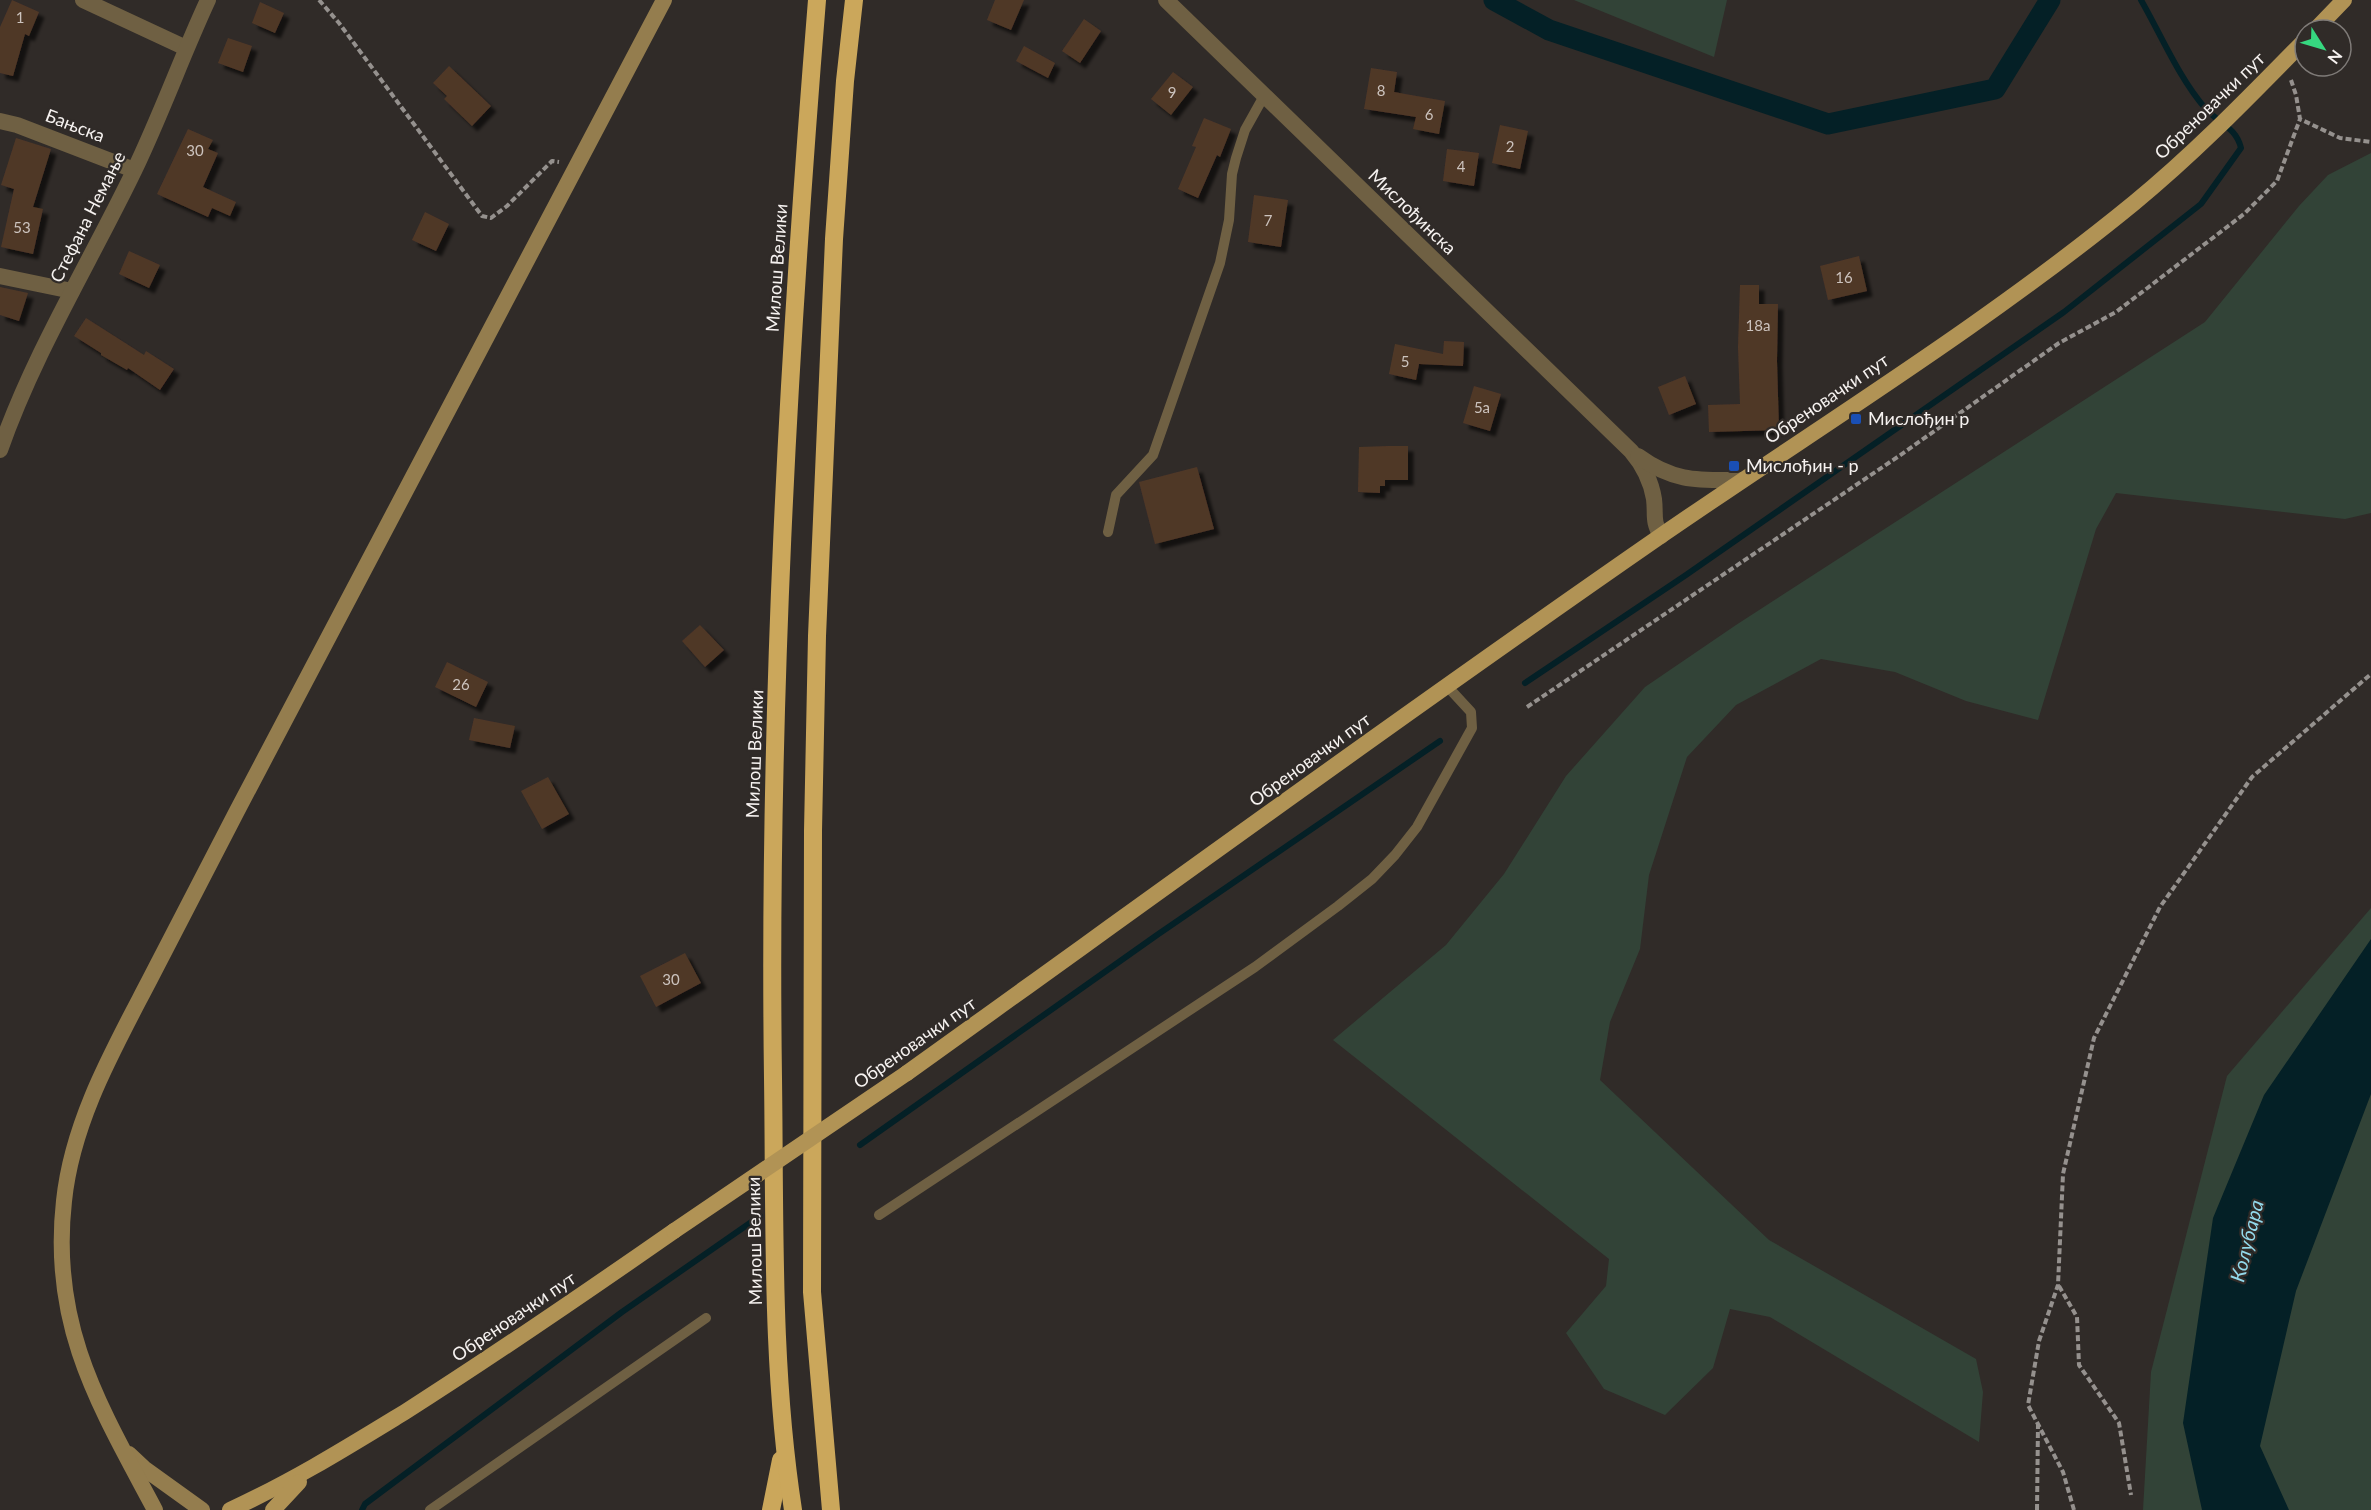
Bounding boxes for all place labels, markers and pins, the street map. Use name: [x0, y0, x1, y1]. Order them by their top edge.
place label: Мислођин р: [1868, 407, 1969, 429]
marker: Мислођин р: [1849, 412, 1863, 426]
place label: Мислођин - р: [1746, 454, 1859, 476]
marker: Мислођин - р: [1727, 459, 1741, 473]

